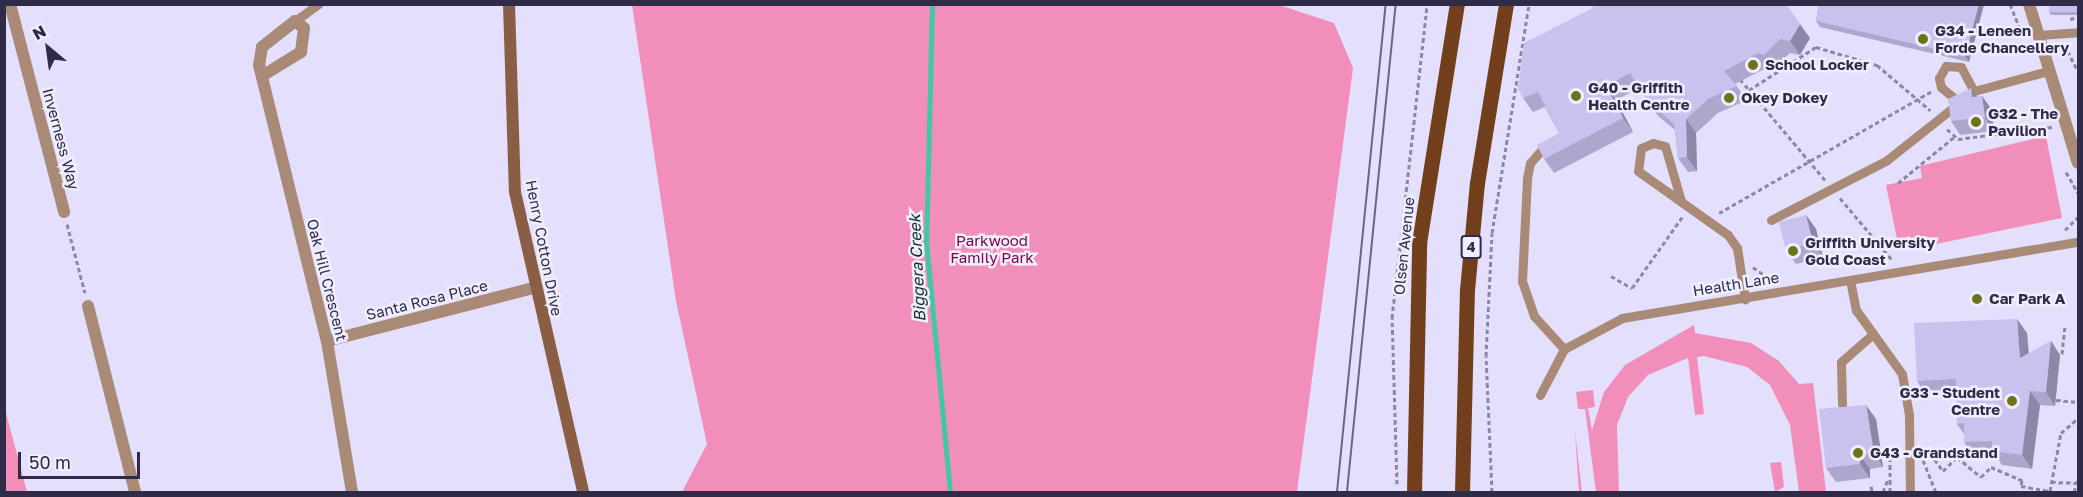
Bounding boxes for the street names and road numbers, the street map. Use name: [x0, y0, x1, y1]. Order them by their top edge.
street label: Inverness Way: [39, 86, 83, 192]
street label: Henry Cotton Drive: [522, 179, 566, 317]
street label: Olsen Avenue: [1390, 196, 1418, 296]
street label: Oak Hill Crescent: [303, 217, 351, 343]
road number: 4: [1460, 236, 1482, 258]
street label: Health Lane: [1692, 268, 1780, 300]
street label: Santa Rosa Place: [364, 276, 490, 324]

